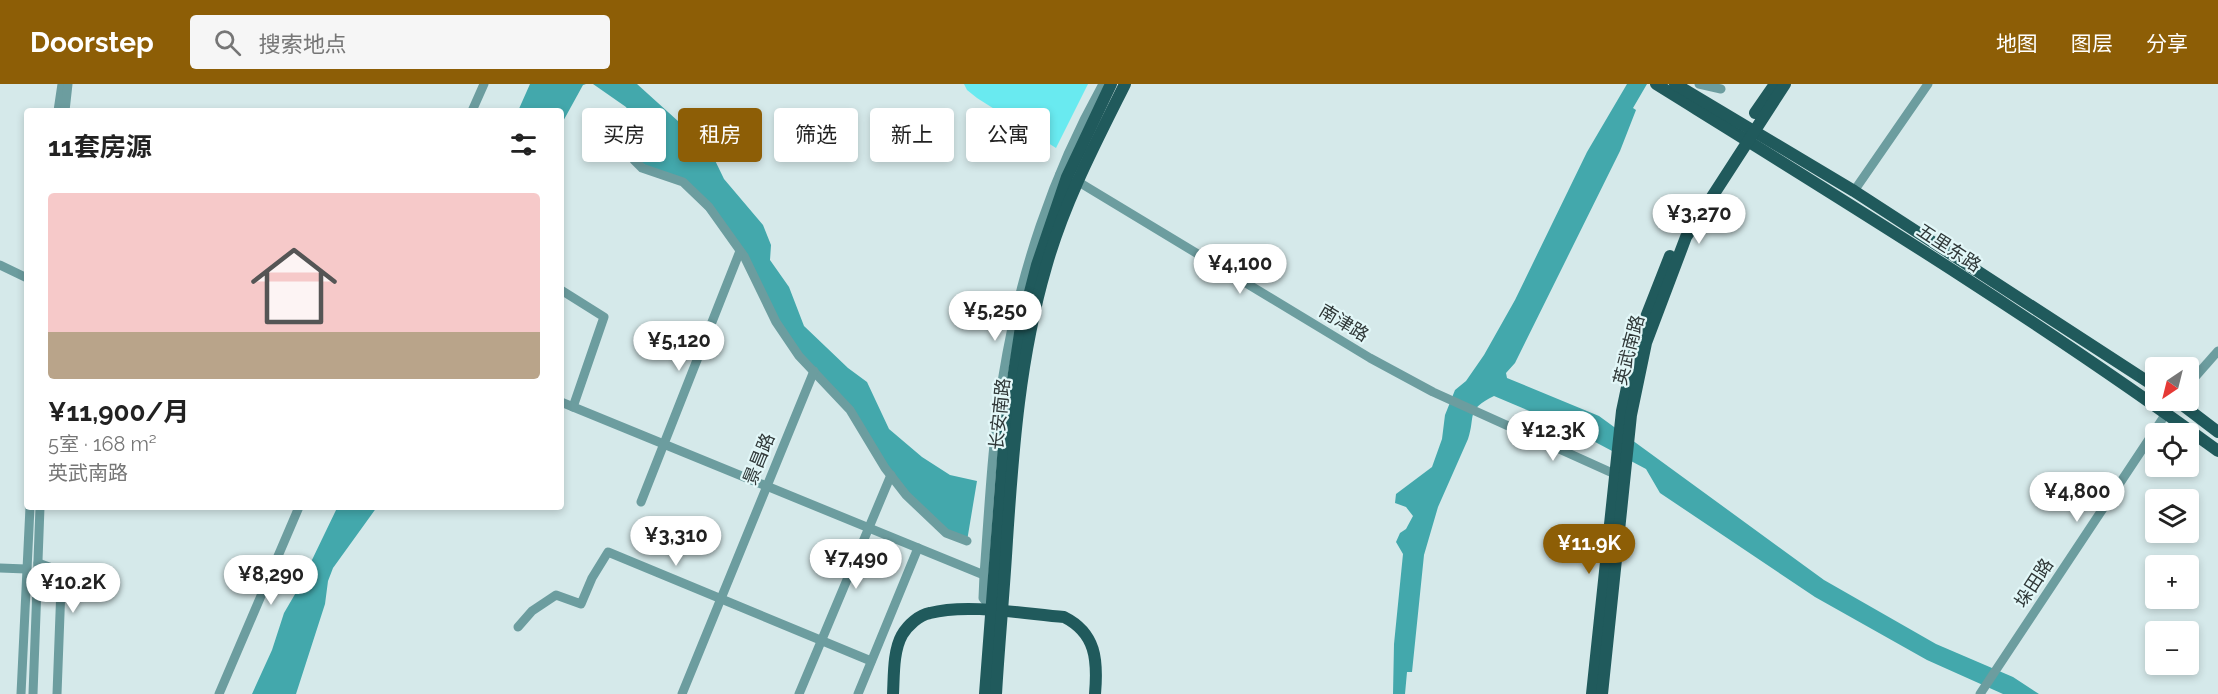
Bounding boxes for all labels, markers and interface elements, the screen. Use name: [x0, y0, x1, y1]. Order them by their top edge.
search box: [190, 15, 610, 69]
text: Doorstep: [30, 26, 154, 59]
icon: search: [211, 26, 244, 59]
text: 搜索地点: [259, 31, 347, 57]
text: 地图: [1996, 31, 2038, 56]
text: 图层: [2071, 31, 2113, 56]
text: 分享: [2146, 31, 2188, 56]
chip: 买房: [582, 108, 666, 162]
chip: 租房: [678, 108, 762, 162]
chip: 筛选: [774, 108, 858, 162]
chip: 新上: [870, 108, 954, 162]
chip: 公寓: [966, 108, 1050, 162]
icon: filters: [507, 128, 540, 161]
text: 11套房源: [48, 132, 152, 162]
pin: ¥3,270: [1650, 194, 1748, 245]
text: ¥3,270: [1667, 201, 1731, 225]
street label: 五里东路: [1913, 219, 1985, 276]
icon: home: [240, 232, 348, 340]
pin: ¥4,100: [1191, 244, 1289, 295]
text: ¥4,100: [1208, 251, 1272, 275]
pin: ¥5,250: [946, 291, 1044, 342]
text: ¥5,250: [963, 298, 1027, 322]
street label: 南津路: [1316, 300, 1373, 345]
street label: 英武南路: [1609, 312, 1648, 387]
pin: ¥5,120: [630, 321, 728, 372]
text: ¥5,120: [647, 328, 711, 352]
north arrow: [2145, 357, 2199, 411]
map controls: [2145, 357, 2199, 675]
street label: 长安南路: [985, 377, 1014, 451]
text: ¥11,900/月: [48, 397, 189, 427]
pin: ¥12.3K: [1504, 411, 1602, 462]
text: ¥12.3K: [1521, 418, 1585, 442]
button: locate: [2145, 423, 2199, 477]
street label: 景昌路: [739, 430, 778, 488]
text: 5室 · 168 m²: [48, 432, 157, 456]
text: 英武南路: [48, 461, 128, 485]
pin: ¥4,800: [2028, 472, 2126, 523]
text: ¥4,800: [2044, 479, 2110, 503]
button: layers: [2145, 489, 2199, 543]
pin: ¥3,310: [627, 516, 725, 567]
text: ¥3,310: [644, 523, 708, 547]
pin: ¥11.9K: [1540, 524, 1638, 575]
text: ¥11.9K: [1557, 531, 1621, 555]
pin: ¥7,490: [807, 539, 905, 590]
text: ¥7,490: [824, 546, 888, 570]
street label: 垛田路: [2010, 554, 2057, 611]
pin: ¥8,290: [222, 555, 320, 606]
button: +: [2145, 555, 2199, 609]
text: ¥8,290: [238, 562, 304, 586]
pin: ¥10.2K: [24, 563, 122, 614]
text: ¥10.2K: [40, 570, 106, 594]
button: −: [2145, 621, 2199, 675]

